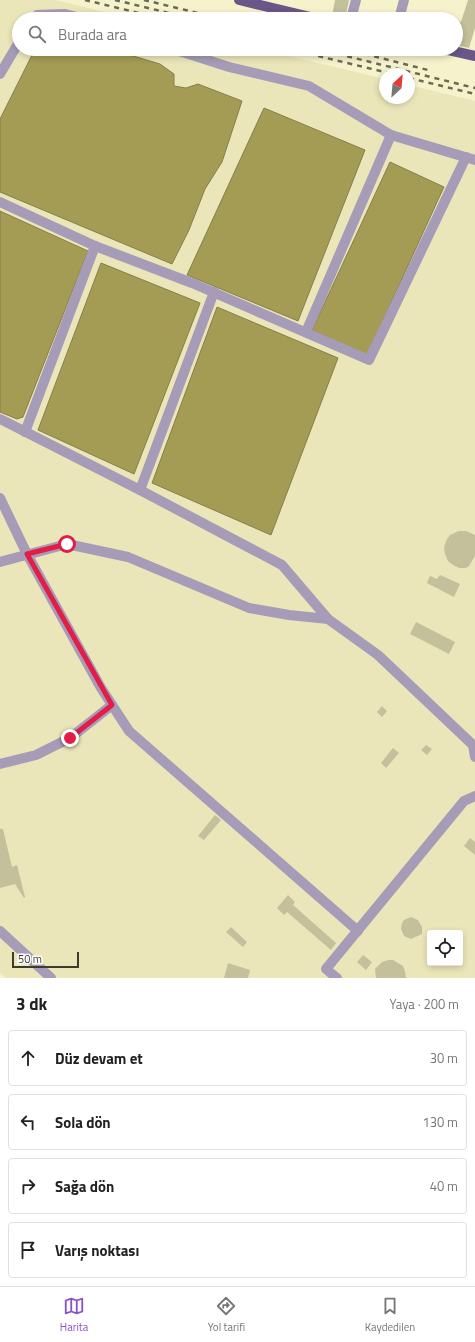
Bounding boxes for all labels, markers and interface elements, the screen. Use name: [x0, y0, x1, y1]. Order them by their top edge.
search box: [12, 12, 463, 56]
icon: search: [26, 23, 48, 45]
text: Burada ara: [58, 23, 127, 46]
north arrow: [379, 68, 415, 104]
route start: [58, 535, 76, 553]
route end: [61, 729, 79, 747]
map controls: [427, 930, 463, 966]
button: locate: [427, 930, 463, 966]
scale bar: [12, 950, 79, 969]
text: 50 m: [18, 951, 42, 967]
text: 3 dk: [16, 991, 47, 1017]
text: Yaya · 200 m: [390, 994, 459, 1014]
icon: ahead: [17, 1047, 39, 1069]
text: Düz devam et: [55, 1047, 143, 1070]
text: 30 m: [430, 1048, 458, 1068]
icon: left: [17, 1111, 39, 1133]
text: Sola dön: [55, 1111, 111, 1134]
text: 130 m: [422, 1112, 458, 1132]
icon: right: [17, 1175, 39, 1197]
text: Sağa dön: [55, 1175, 114, 1198]
text: 40 m: [430, 1176, 458, 1196]
icon: arrive: [17, 1239, 39, 1261]
text: Varış noktası: [55, 1239, 139, 1262]
tab: Harita: [60, 1295, 88, 1335]
tab: Yol tarifi: [208, 1295, 245, 1335]
tab: Kaydedilen: [365, 1295, 415, 1335]

